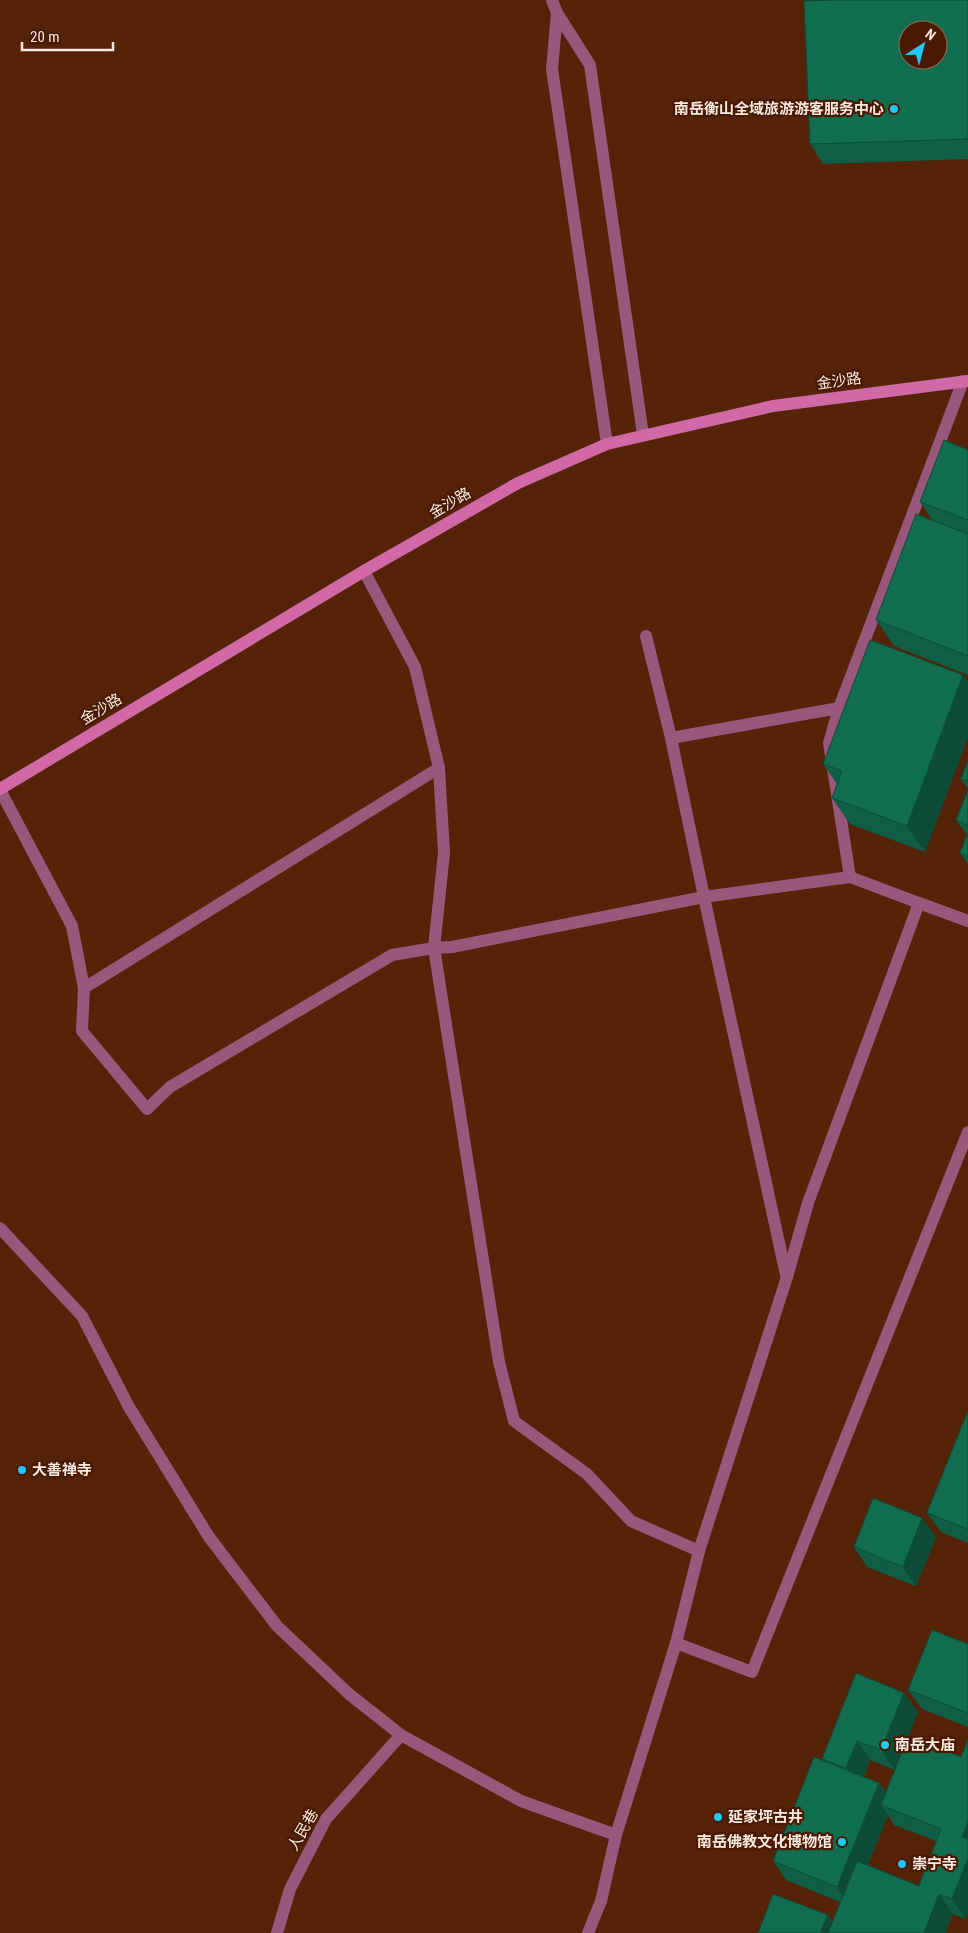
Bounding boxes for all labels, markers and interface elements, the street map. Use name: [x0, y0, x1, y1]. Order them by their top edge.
scale bar: [22, 20, 114, 52]
north arrow: [898, 20, 948, 70]
text: N: [922, 25, 939, 43]
text: 20 m: [30, 28, 60, 46]
place label: 南岳衡山全域旅游游客服务中心: [674, 100, 884, 118]
marker: 南岳衡山全域旅游游客服务中心: [888, 103, 900, 115]
street label: 金沙路: [815, 369, 863, 393]
street label: 金沙路: [426, 484, 474, 522]
street label: 金沙路: [77, 690, 125, 728]
place label: 大善禅寺: [32, 1461, 92, 1479]
marker: 大善禅寺: [16, 1464, 28, 1476]
place label: 南岳大庙: [895, 1736, 955, 1754]
marker: 南岳大庙: [879, 1739, 891, 1751]
street label: 人民巷: [284, 1806, 322, 1854]
place label: 延家坪古井: [728, 1808, 803, 1826]
marker: 延家坪古井: [712, 1811, 724, 1823]
place label: 南岳佛教文化博物馆: [697, 1833, 832, 1851]
marker: 南岳佛教文化博物馆: [836, 1836, 848, 1848]
place label: 崇宁寺: [912, 1855, 957, 1873]
marker: 崇宁寺: [896, 1858, 908, 1870]

